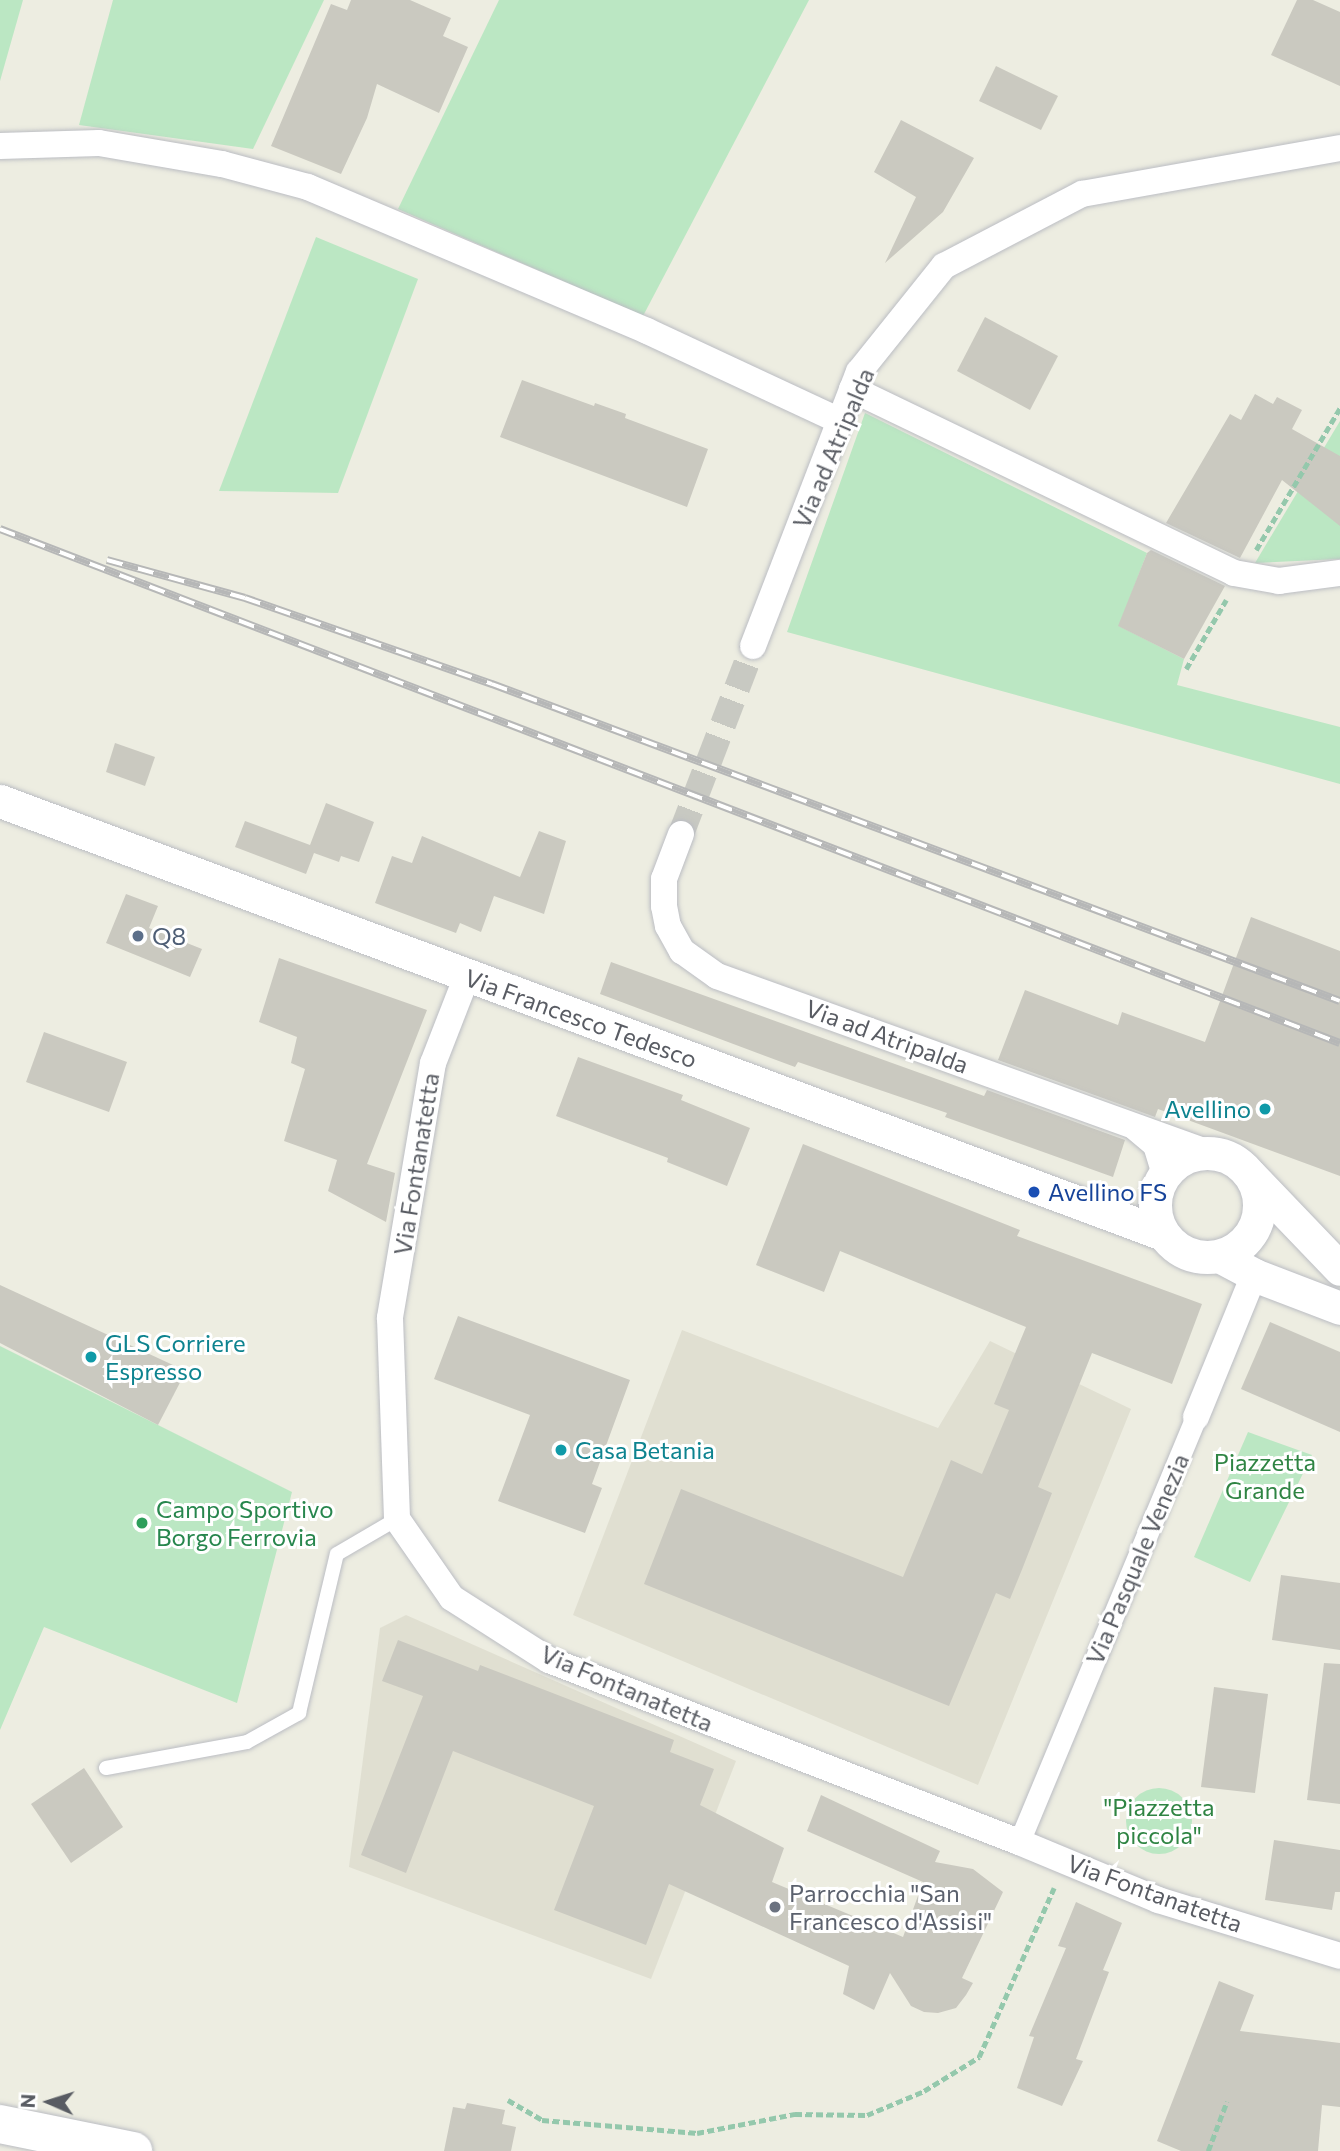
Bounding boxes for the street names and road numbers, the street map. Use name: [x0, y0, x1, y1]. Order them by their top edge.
street label: Via ad Atripalda: [786, 364, 880, 532]
street label: Via Francesco Tedesco: [461, 963, 701, 1073]
street label: Via ad Atripalda: [802, 993, 972, 1079]
street label: Via Fontanatetta: [387, 1071, 445, 1257]
street label: Via Pasquale Venezia: [1080, 1449, 1194, 1669]
street label: Via Fontanatetta: [537, 1639, 717, 1737]
street label: Via Fontanatetta: [1064, 1848, 1246, 1938]

